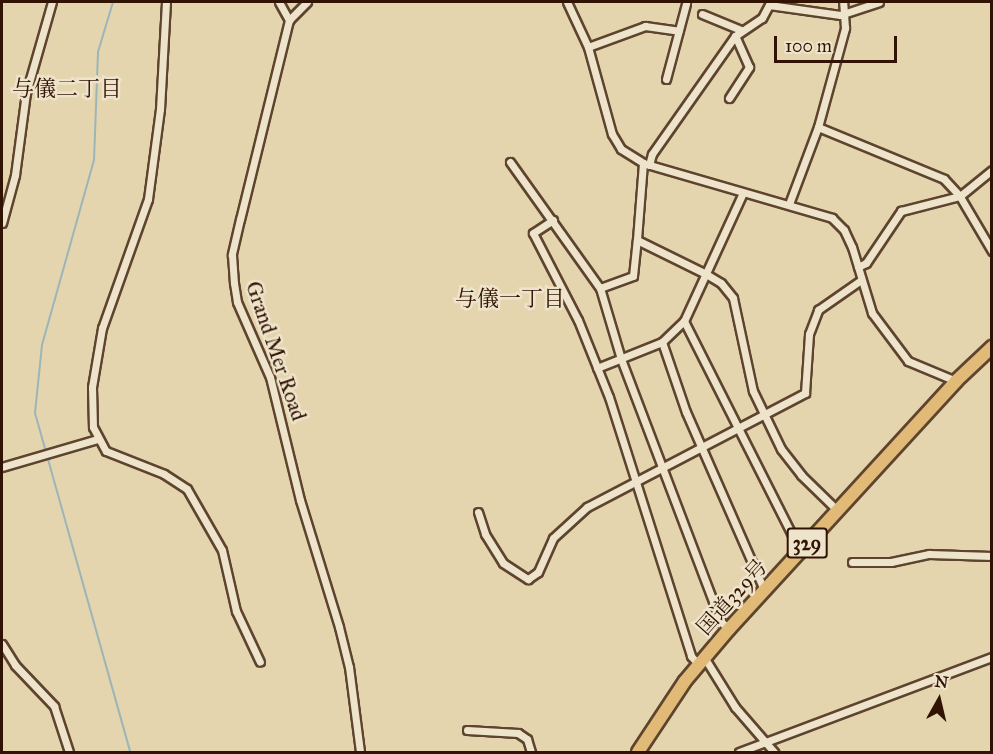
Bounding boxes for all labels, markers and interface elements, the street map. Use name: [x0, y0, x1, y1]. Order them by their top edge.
scale bar: [777, 24, 900, 62]
text: 100 m: [785, 35, 832, 57]
district label: 与儀二丁目: [12, 76, 122, 102]
street label: Grand Mer Road: [240, 278, 312, 424]
district label: 与儀一丁目: [455, 286, 565, 312]
road number: 329: [786, 526, 828, 560]
street label: 国道329号: [692, 554, 772, 640]
north arrow: [909, 670, 969, 730]
text: N: [934, 671, 950, 692]

